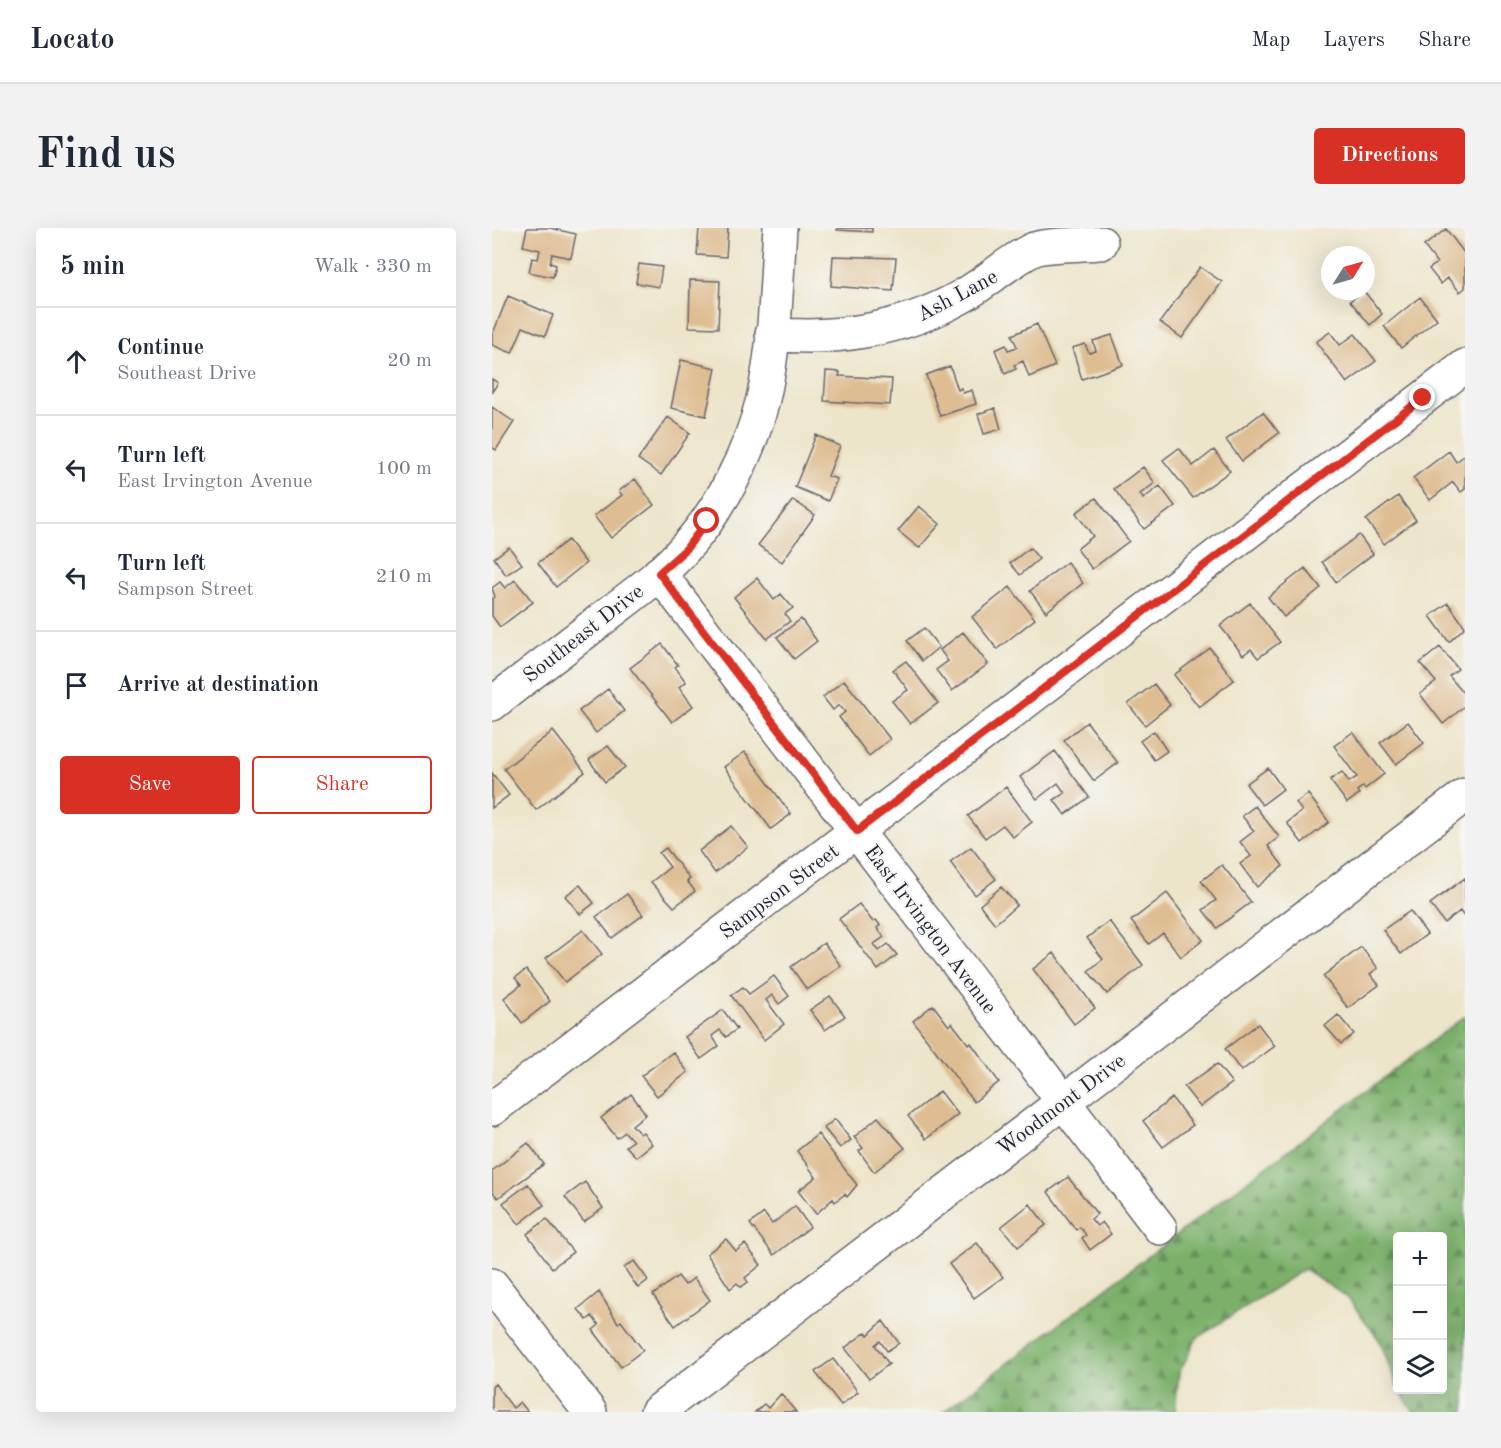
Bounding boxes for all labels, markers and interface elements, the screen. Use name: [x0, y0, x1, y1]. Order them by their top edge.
text: Locato: [30, 27, 115, 55]
text: Map: [1251, 30, 1290, 51]
text: Layers: [1323, 30, 1385, 51]
text: Share: [1418, 30, 1471, 51]
button: Directions: [1314, 128, 1465, 184]
text: Find us: [36, 135, 175, 177]
north arrow: [1321, 246, 1375, 300]
text: 5 min: [60, 254, 125, 280]
text: Walk · 330 m: [313, 257, 432, 277]
street label: Ash Lane: [914, 266, 1001, 326]
text: Continue: [117, 337, 204, 359]
icon: ahead: [60, 345, 93, 378]
text: 20 m: [387, 351, 432, 371]
text: Southeast Drive: [117, 364, 256, 384]
route end: [1409, 384, 1435, 410]
text: Turn left: [117, 445, 206, 467]
icon: left: [60, 453, 93, 486]
text: 100 m: [376, 459, 432, 479]
text: East Irvington Avenue: [117, 472, 312, 492]
route start: [693, 507, 719, 533]
text: Turn left: [117, 553, 206, 575]
icon: left: [60, 561, 93, 594]
text: 210 m: [376, 567, 432, 587]
text: Sampson Street: [117, 580, 254, 600]
street label: Southeast Drive: [520, 581, 648, 687]
icon: arrive: [60, 669, 93, 702]
text: Arrive at destination: [117, 674, 319, 696]
button: Save: [60, 756, 240, 814]
button: Share: [252, 756, 432, 814]
street label: Sampson Street: [716, 841, 843, 944]
street label: East Irvington Avenue: [860, 842, 1000, 1018]
street label: Woodmont Drive: [994, 1050, 1130, 1160]
map controls: [1393, 1232, 1447, 1394]
button: +: [1393, 1232, 1447, 1286]
button: −: [1393, 1286, 1447, 1340]
button: layers: [1393, 1340, 1447, 1394]

